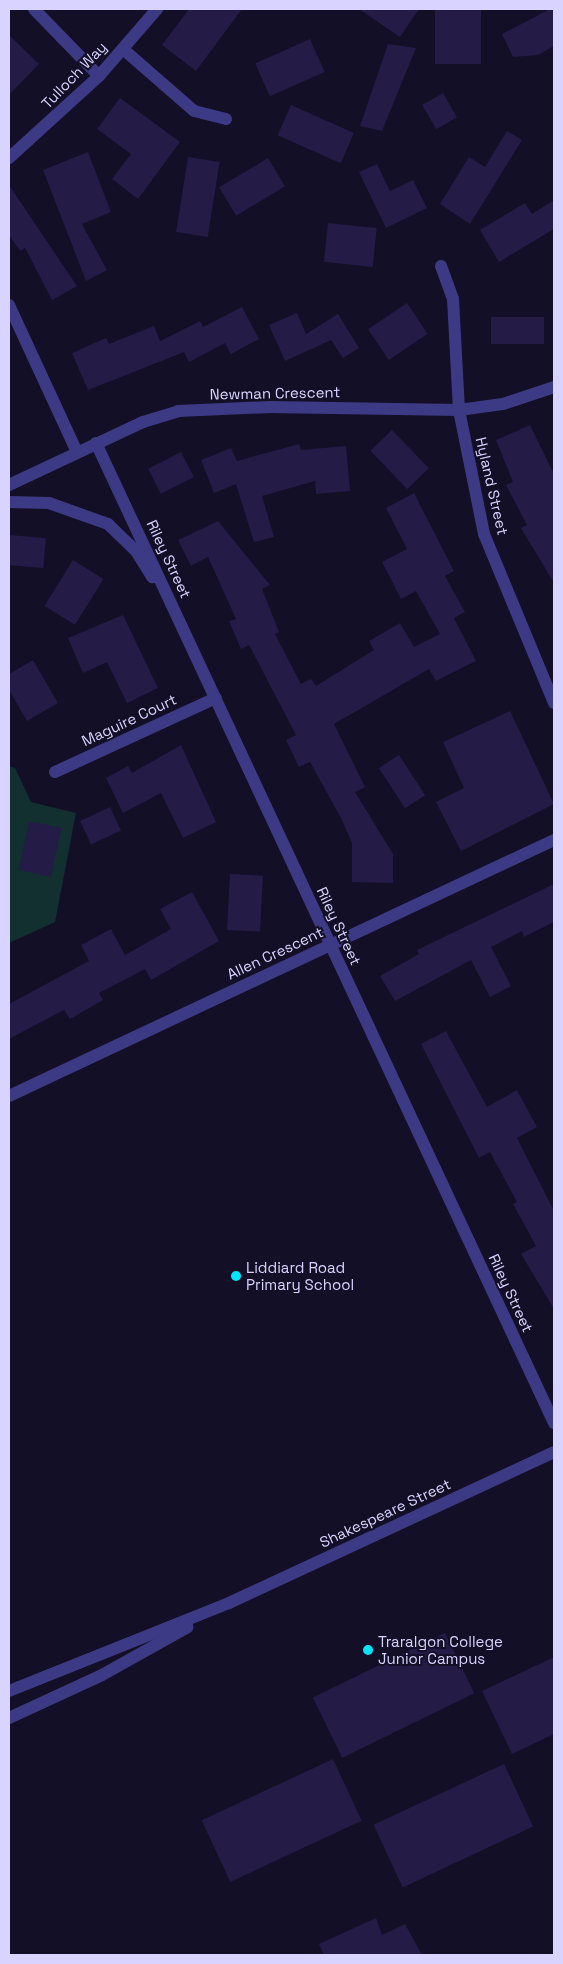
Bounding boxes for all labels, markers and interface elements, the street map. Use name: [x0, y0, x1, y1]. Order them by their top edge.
street label: Tulloch Way: [38, 38, 110, 112]
street label: Newman Crescent: [209, 383, 341, 403]
street label: Hyland Street: [472, 435, 512, 537]
street label: Riley Street: [143, 517, 195, 601]
street label: Maguire Court: [79, 690, 179, 750]
street label: Riley Street: [313, 884, 365, 968]
street label: Allen Crescent: [224, 923, 326, 983]
street label: Riley Street: [485, 1251, 537, 1335]
place label: Liddiard Road Primary School: [246, 1258, 354, 1293]
marker: Liddiard Road Primary School: [230, 1270, 242, 1282]
street label: Shakespeare Street: [317, 1475, 453, 1551]
place label: Traralgon College Junior Campus: [378, 1632, 503, 1667]
marker: Traralgon College Junior Campus: [362, 1644, 374, 1656]

